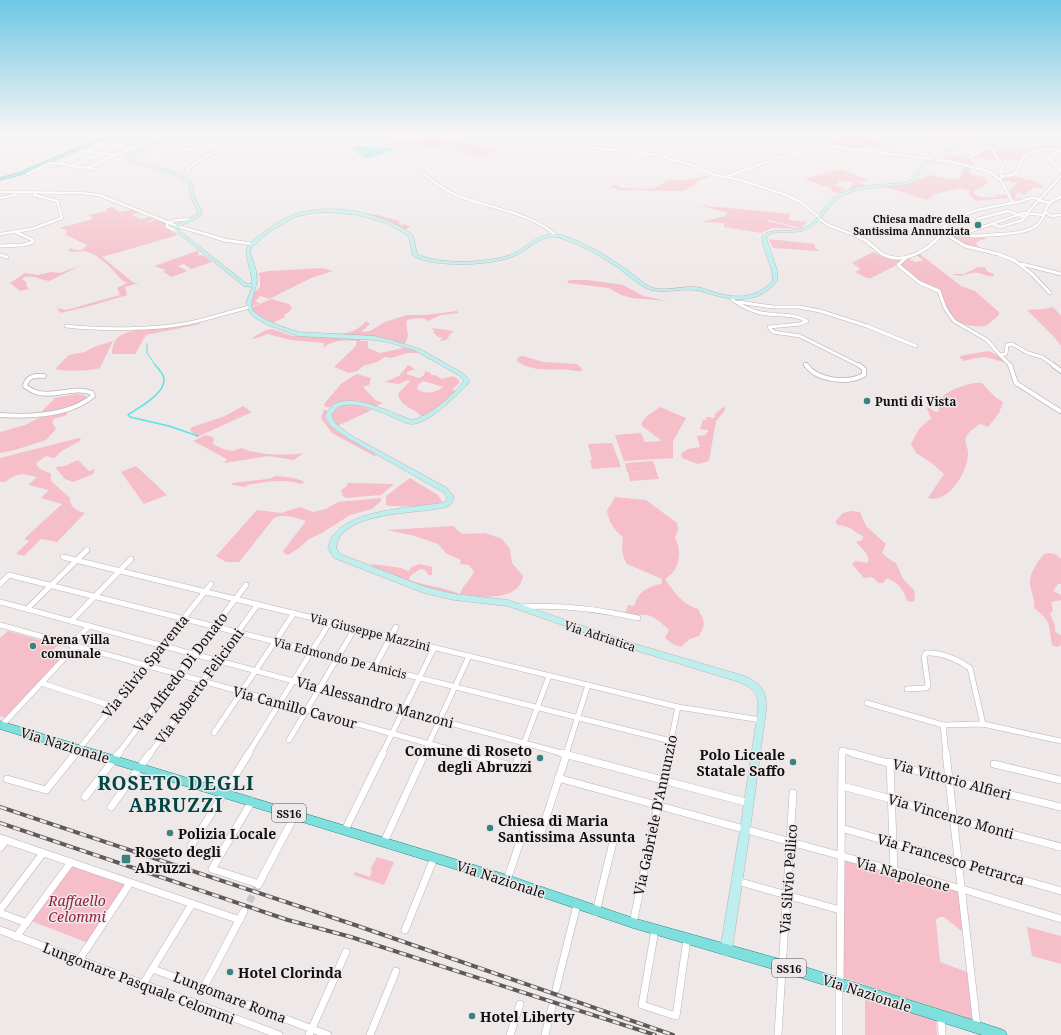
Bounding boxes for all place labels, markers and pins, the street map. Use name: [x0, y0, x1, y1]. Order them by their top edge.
place label: Chiesa madre della Santissima Annunziata: [853, 212, 970, 238]
marker: Chiesa madre della Santissima Annunziata: [973, 220, 983, 230]
place label: Punti di Vista: [875, 393, 956, 410]
marker: Punti di Vista: [862, 396, 872, 406]
place label: Arena Villa comunale: [41, 631, 110, 662]
marker: Arena Villa comunale: [28, 641, 38, 651]
place label: Comune di Roseto degli Abruzzi: [405, 741, 532, 776]
place label: Polo Liceale Statale Saffo: [696, 745, 785, 780]
marker: Comune di Roseto degli Abruzzi: [535, 753, 545, 763]
marker: Polo Liceale Statale Saffo: [788, 757, 798, 767]
place label: Chiesa di Maria Santissima Assunta: [498, 811, 635, 846]
marker: Chiesa di Maria Santissima Assunta: [485, 823, 495, 833]
place label: Polizia Locale: [178, 824, 276, 843]
marker: Polizia Locale: [165, 828, 175, 838]
place label: Roseto degli Abruzzi: [135, 842, 221, 877]
marker: Roseto degli Abruzzi: [120, 853, 132, 865]
place label: Hotel Clorinda: [238, 963, 342, 982]
marker: Hotel Clorinda: [225, 967, 235, 977]
place label: Hotel Liberty: [480, 1007, 575, 1026]
marker: Hotel Liberty: [467, 1011, 477, 1021]

